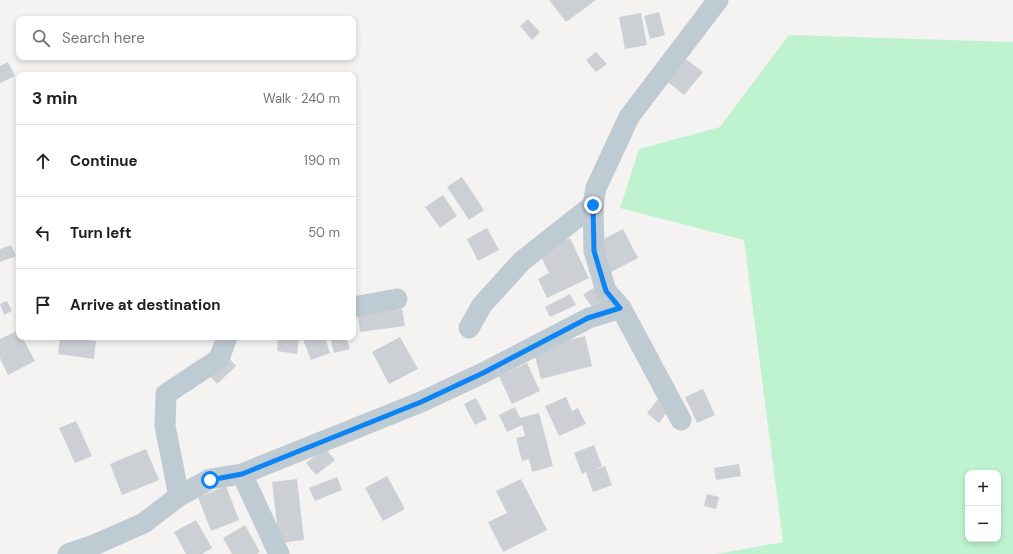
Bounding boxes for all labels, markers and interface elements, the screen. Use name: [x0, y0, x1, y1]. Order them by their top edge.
search box: [16, 16, 356, 60]
icon: search: [30, 27, 52, 49]
text: Search here: [62, 28, 145, 48]
text: 3 min: [32, 87, 77, 109]
text: Walk · 240 m: [263, 90, 340, 107]
icon: ahead: [32, 150, 54, 172]
text: Continue: [70, 151, 138, 171]
text: 190 m: [304, 152, 340, 169]
route end: [584, 196, 602, 214]
icon: left: [32, 222, 54, 244]
text: Turn left: [70, 223, 131, 243]
text: 50 m: [308, 224, 340, 241]
icon: arrive: [32, 294, 54, 316]
text: Arrive at destination: [70, 295, 221, 315]
map controls: [965, 470, 1001, 542]
button: +: [965, 470, 1001, 506]
route start: [201, 471, 219, 489]
button: −: [965, 506, 1001, 542]

